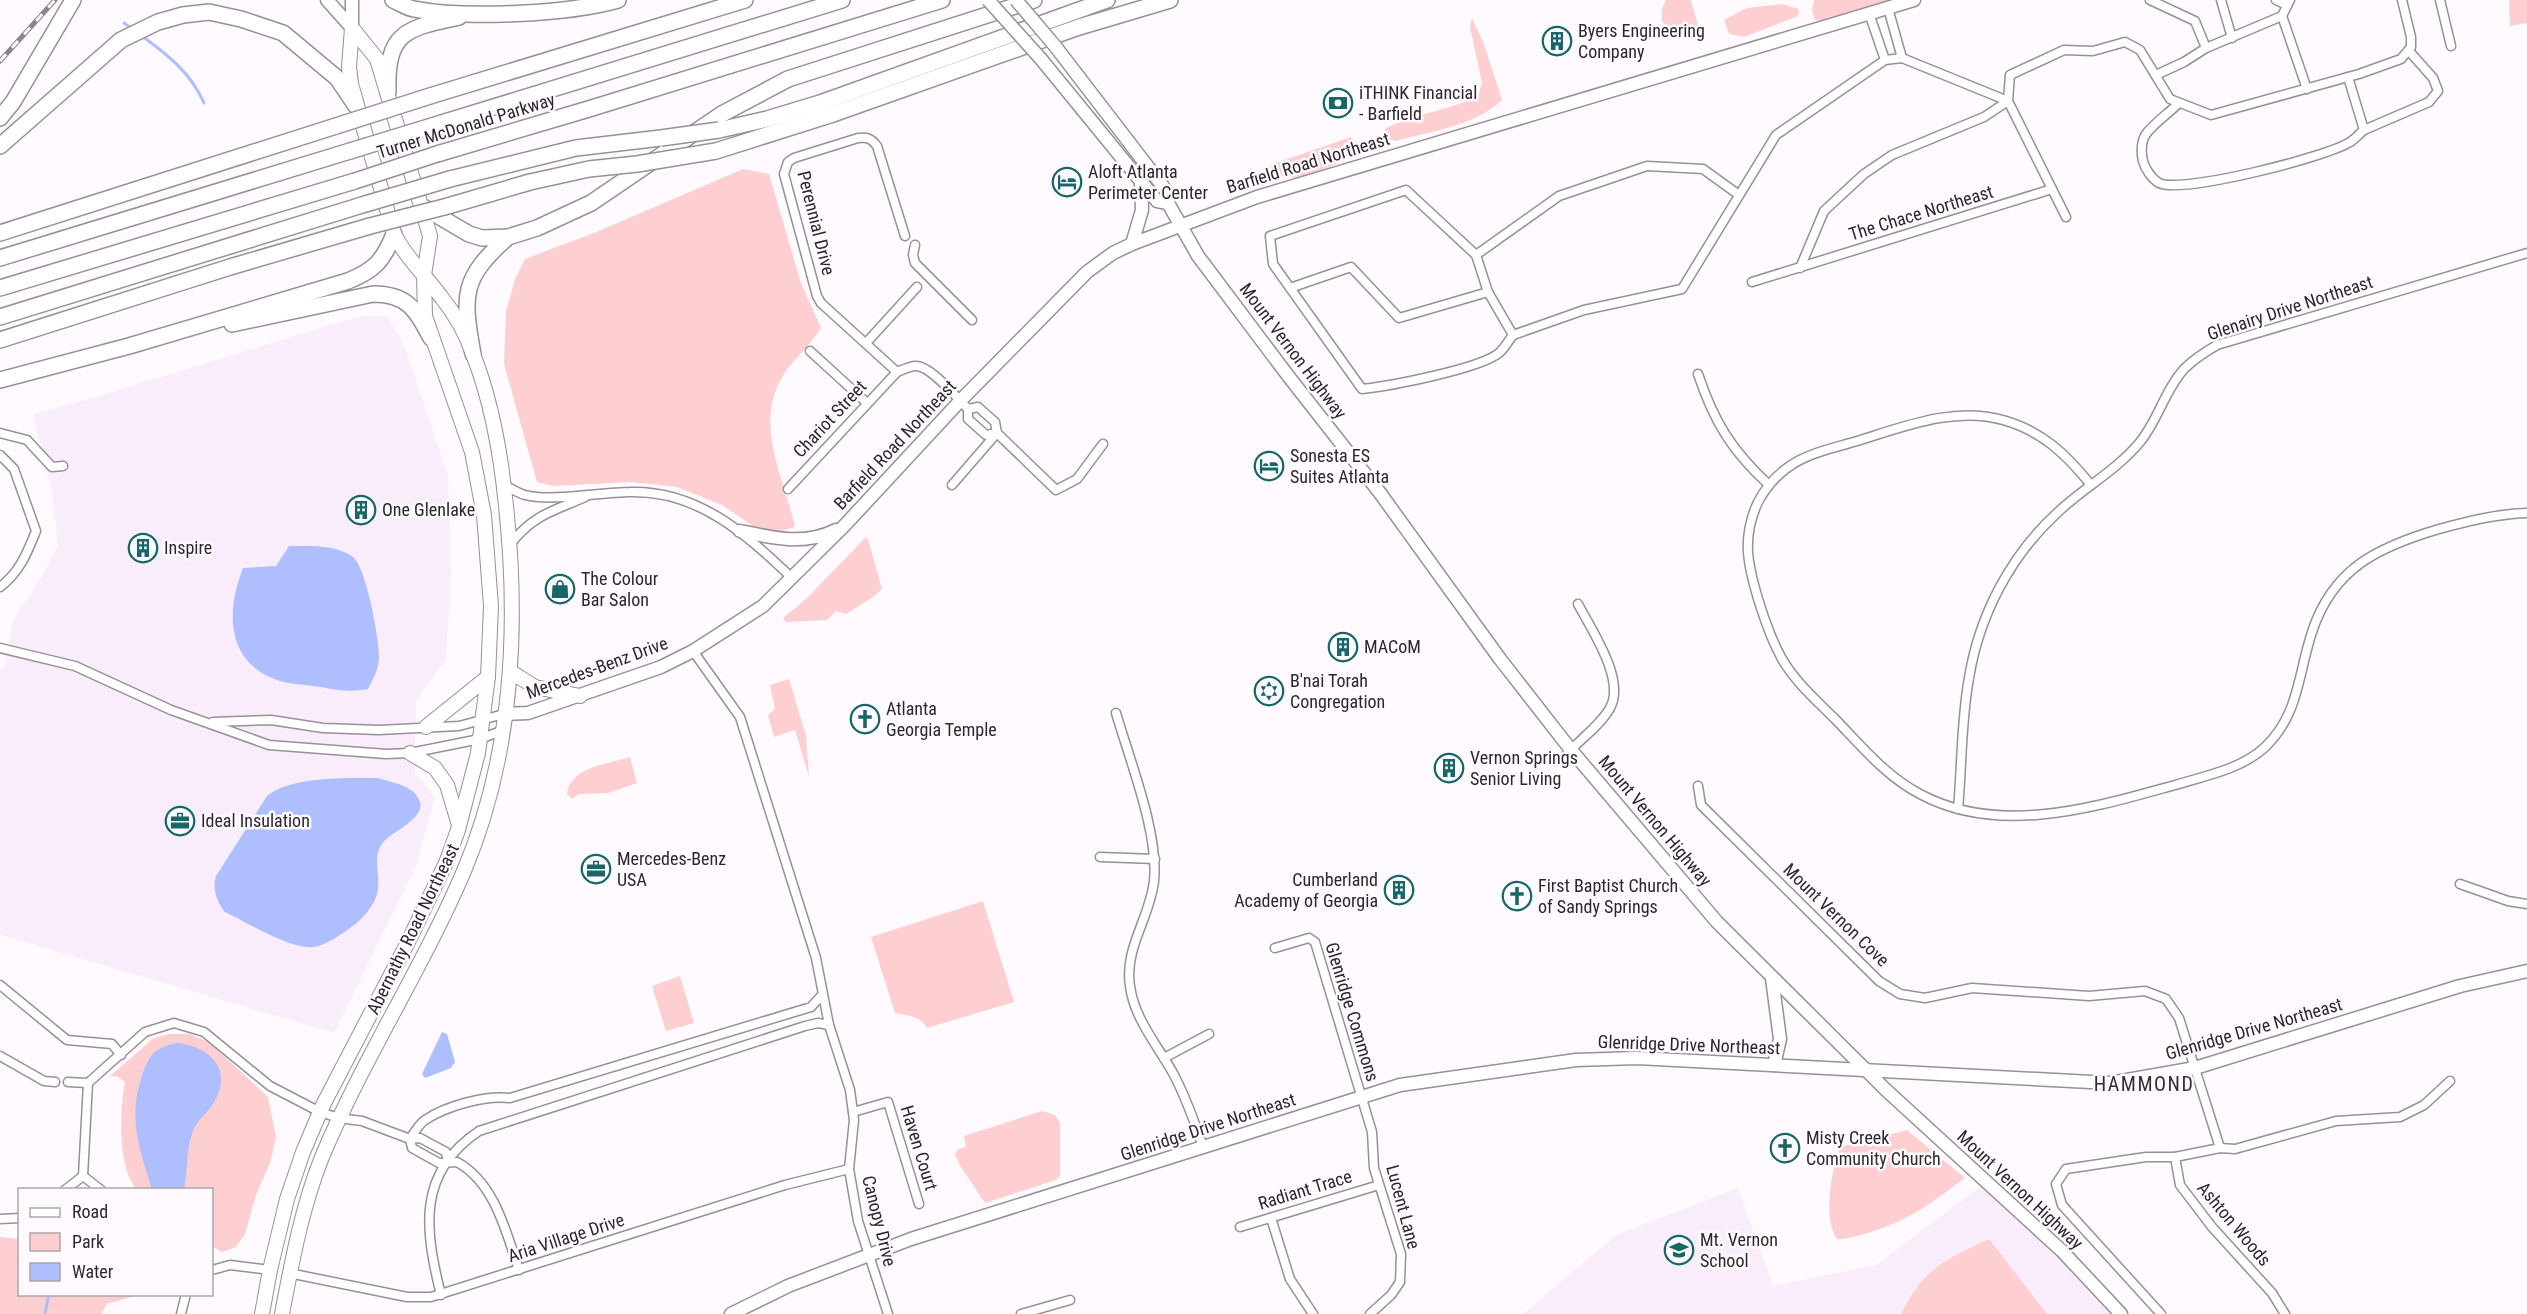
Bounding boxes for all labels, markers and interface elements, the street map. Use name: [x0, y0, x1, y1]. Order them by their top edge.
place label: Byers Engineering Company: [1578, 20, 1705, 62]
building icon: Byers Engineering Company: [1541, 25, 1573, 57]
place label: iTHINK Financial - Barfield: [1359, 82, 1477, 124]
bank icon: iTHINK Financial - Barfield: [1322, 87, 1354, 119]
street label: Turner McDonald Parkway: [374, 88, 558, 163]
street label: Barfield Road Northeast: [1224, 128, 1392, 197]
place label: Aloft Atlanta Perimeter Center: [1088, 161, 1208, 203]
hotel icon: Aloft Atlanta Perimeter Center: [1051, 166, 1083, 198]
street label: Perennial Drive: [793, 169, 840, 277]
street label: The Chace Northeast: [1846, 181, 1996, 244]
street label: Glenairy Drive Northeast: [2204, 271, 2375, 344]
street label: Mount Vernon Highway: [1236, 279, 1352, 423]
street label: Chariot Street: [789, 376, 871, 462]
street label: Barfield Road Northeast: [829, 376, 960, 514]
place label: Sonesta ES Suites Atlanta: [1290, 445, 1389, 487]
hotel icon: Sonesta ES Suites Atlanta: [1253, 450, 1285, 482]
building icon: One Glenlake: [345, 494, 377, 526]
place label: One Glenlake: [382, 499, 475, 520]
building icon: Inspire: [127, 532, 159, 564]
place label: Inspire: [164, 537, 212, 558]
place label: The Colour Bar Salon: [581, 568, 659, 610]
shop icon: The Colour Bar Salon: [544, 573, 576, 605]
building icon: MACoM: [1327, 631, 1359, 663]
street label: Mercedes-Benz Drive: [523, 632, 670, 703]
place label: MACoM: [1364, 636, 1421, 657]
place label: B'nai Torah Congregation: [1290, 670, 1385, 712]
synagogue icon: B'nai Torah Congregation: [1253, 675, 1285, 707]
place label: Atlanta Georgia Temple: [886, 698, 997, 740]
church icon: Atlanta Georgia Temple: [849, 703, 881, 735]
place label: Vernon Springs Senior Living: [1470, 747, 1578, 789]
street label: Mount Vernon Highway: [1595, 751, 1717, 891]
building icon: Vernon Springs Senior Living: [1433, 752, 1465, 784]
office icon: Ideal Insulation: [164, 805, 196, 837]
place label: Ideal Insulation: [201, 810, 310, 831]
street label: Abernathy Road Northeast: [362, 840, 463, 1017]
place label: Mercedes-Benz USA: [617, 848, 726, 890]
office icon: Mercedes-Benz USA: [580, 853, 612, 885]
street label: Mount Vernon Cove: [1779, 859, 1894, 970]
place label: Cumberland Academy of Georgia: [1234, 869, 1378, 911]
building icon: Cumberland Academy of Georgia: [1383, 874, 1415, 906]
place label: First Baptist Church of Sandy Springs: [1538, 875, 1678, 917]
church icon: First Baptist Church of Sandy Springs: [1501, 880, 1533, 912]
street label: Glenridge Commons: [1321, 940, 1384, 1084]
street label: Glenridge Drive Northeast: [2163, 993, 2345, 1064]
street label: Glenridge Drive Northeast: [1597, 1031, 1781, 1058]
district label: HAMMOND: [2094, 1072, 2194, 1096]
street label: Glenridge Drive Northeast: [1118, 1088, 1298, 1165]
street label: Haven Court: [897, 1103, 942, 1193]
street label: Mount Vernon Highway: [1953, 1126, 2088, 1254]
place label: Misty Creek Community Church: [1806, 1127, 1941, 1169]
church icon: Misty Creek Community Church: [1769, 1132, 1801, 1164]
street label: Lucent Lane: [1382, 1163, 1425, 1251]
street label: Radiant Trace: [1255, 1165, 1354, 1214]
street label: Canopy Drive: [858, 1173, 901, 1268]
street label: Ashton Woods: [2193, 1177, 2276, 1270]
legend: [18, 1188, 213, 1296]
text: Road: [72, 1201, 108, 1222]
street label: Aria Village Drive: [505, 1209, 627, 1266]
place label: Mt. Vernon School: [1700, 1229, 1778, 1271]
text: Park: [72, 1231, 104, 1252]
school or university icon: Mt. Vernon School: [1663, 1234, 1695, 1266]
text: Water: [72, 1261, 114, 1282]

